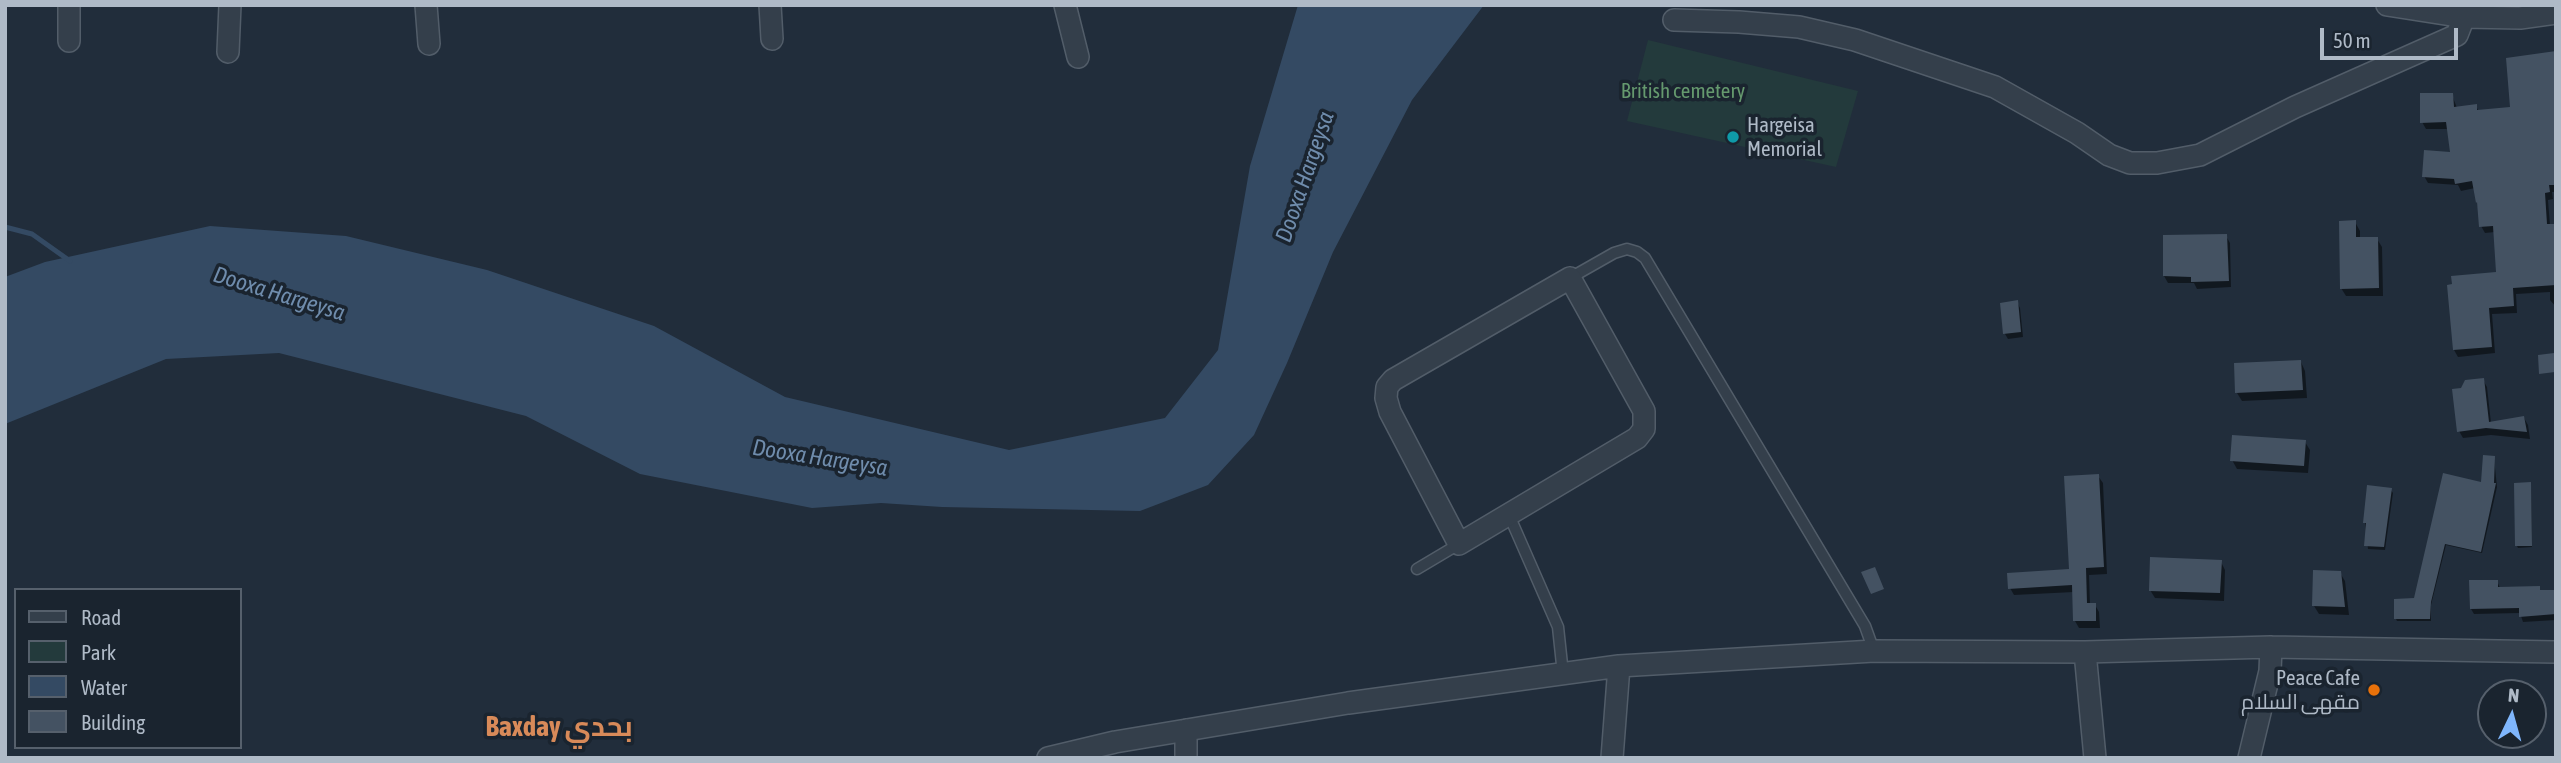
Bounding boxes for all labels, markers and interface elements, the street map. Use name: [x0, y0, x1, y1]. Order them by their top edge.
scale bar: [2323, 14, 2461, 58]
text: 50 m: [2333, 28, 2371, 52]
park label: British cemetery: [1621, 78, 1745, 104]
water label: Dooxa Hargeysa: [1270, 108, 1340, 246]
place label: Hargeisa Memorial: [1747, 112, 1822, 162]
marker: Hargeisa Memorial: [1725, 129, 1741, 145]
water label: Dooxa Hargeysa: [210, 261, 348, 327]
water label: Dooxa Hargeysa: [751, 434, 889, 482]
legend: [14, 588, 242, 749]
text: Road: [81, 605, 121, 629]
text: Park: [81, 640, 116, 664]
place label: Peace Cafe مقهى السلام: [2241, 665, 2360, 715]
text: Water: [81, 675, 127, 699]
north arrow: [2477, 679, 2547, 749]
marker: Peace Cafe مقهى السلام: [2366, 682, 2382, 698]
text: N: [2507, 684, 2520, 707]
text: Building: [81, 710, 145, 734]
district label: Baxday بحدي: [485, 710, 633, 744]

